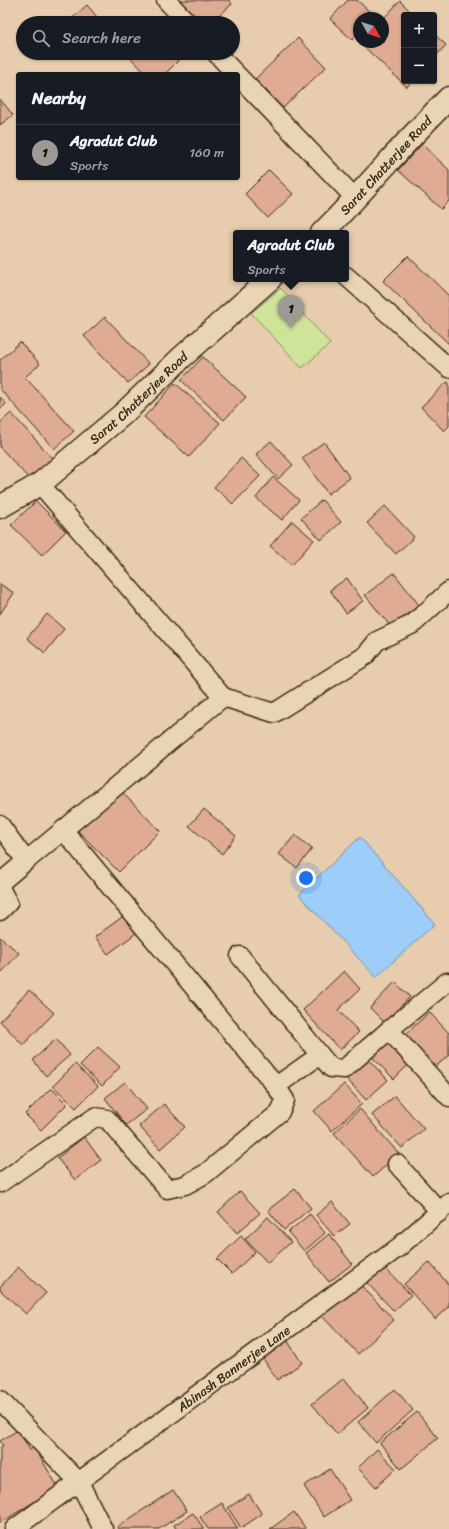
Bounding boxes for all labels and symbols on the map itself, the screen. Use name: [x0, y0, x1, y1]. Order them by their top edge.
north arrow: [353, 12, 389, 48]
street label: Sarat Chatterjee Road: [334, 109, 438, 220]
pin: 1: [278, 295, 304, 328]
street label: Sarat Chatterjee Road: [84, 345, 194, 450]
your location: [296, 868, 316, 888]
street label: Abinash Bannerjee Lane: [171, 1319, 295, 1418]

